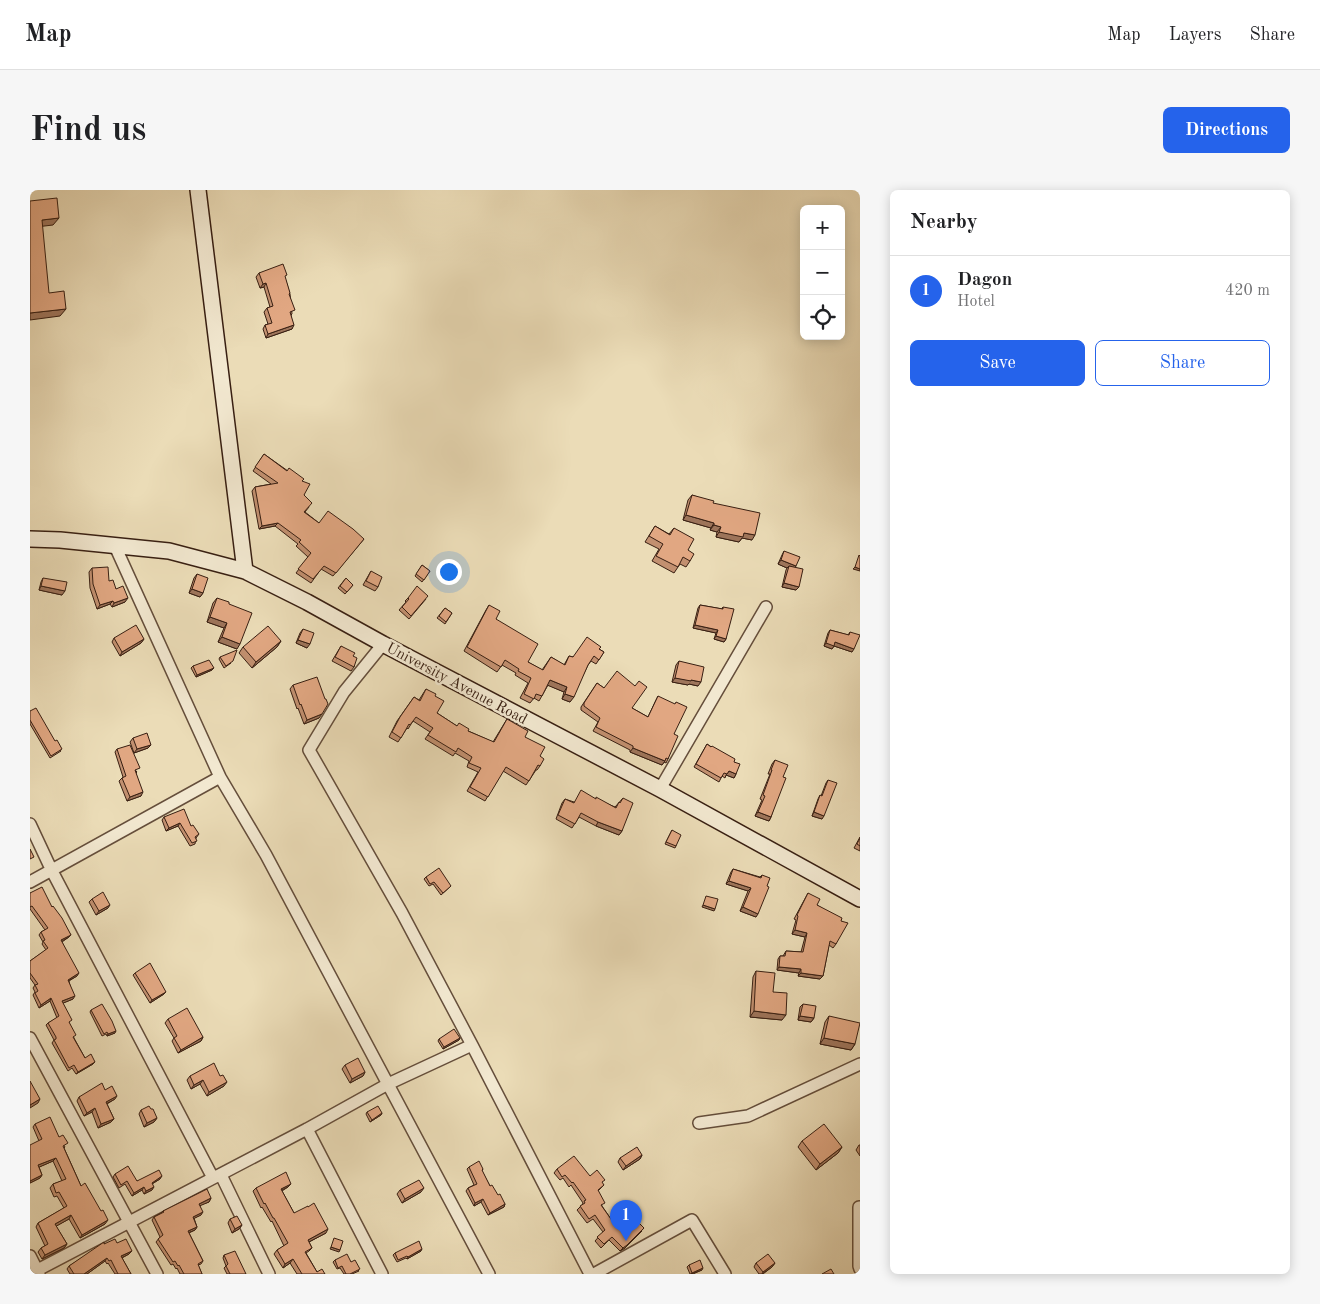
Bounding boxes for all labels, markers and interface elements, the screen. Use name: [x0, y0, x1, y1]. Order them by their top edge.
text: Map: [25, 23, 72, 47]
text: Map: [1107, 26, 1141, 44]
text: Layers: [1169, 26, 1221, 44]
text: Share: [1249, 26, 1295, 44]
button: Directions: [1163, 107, 1290, 153]
text: Find us: [30, 113, 146, 148]
map controls: [800, 205, 845, 340]
button: +: [800, 205, 845, 250]
text: Nearby: [910, 212, 978, 233]
button: −: [800, 250, 845, 295]
text: Dagon: [957, 271, 1012, 290]
text: 1: [921, 283, 931, 299]
text: 420 m: [1225, 283, 1270, 299]
text: Hotel: [957, 294, 995, 310]
button: locate: [800, 295, 845, 340]
button: Save: [910, 340, 1085, 386]
button: Share: [1095, 340, 1270, 386]
your location: [436, 559, 462, 585]
street label: University Avenue Road: [383, 641, 529, 728]
pin: 1: [610, 1200, 642, 1241]

